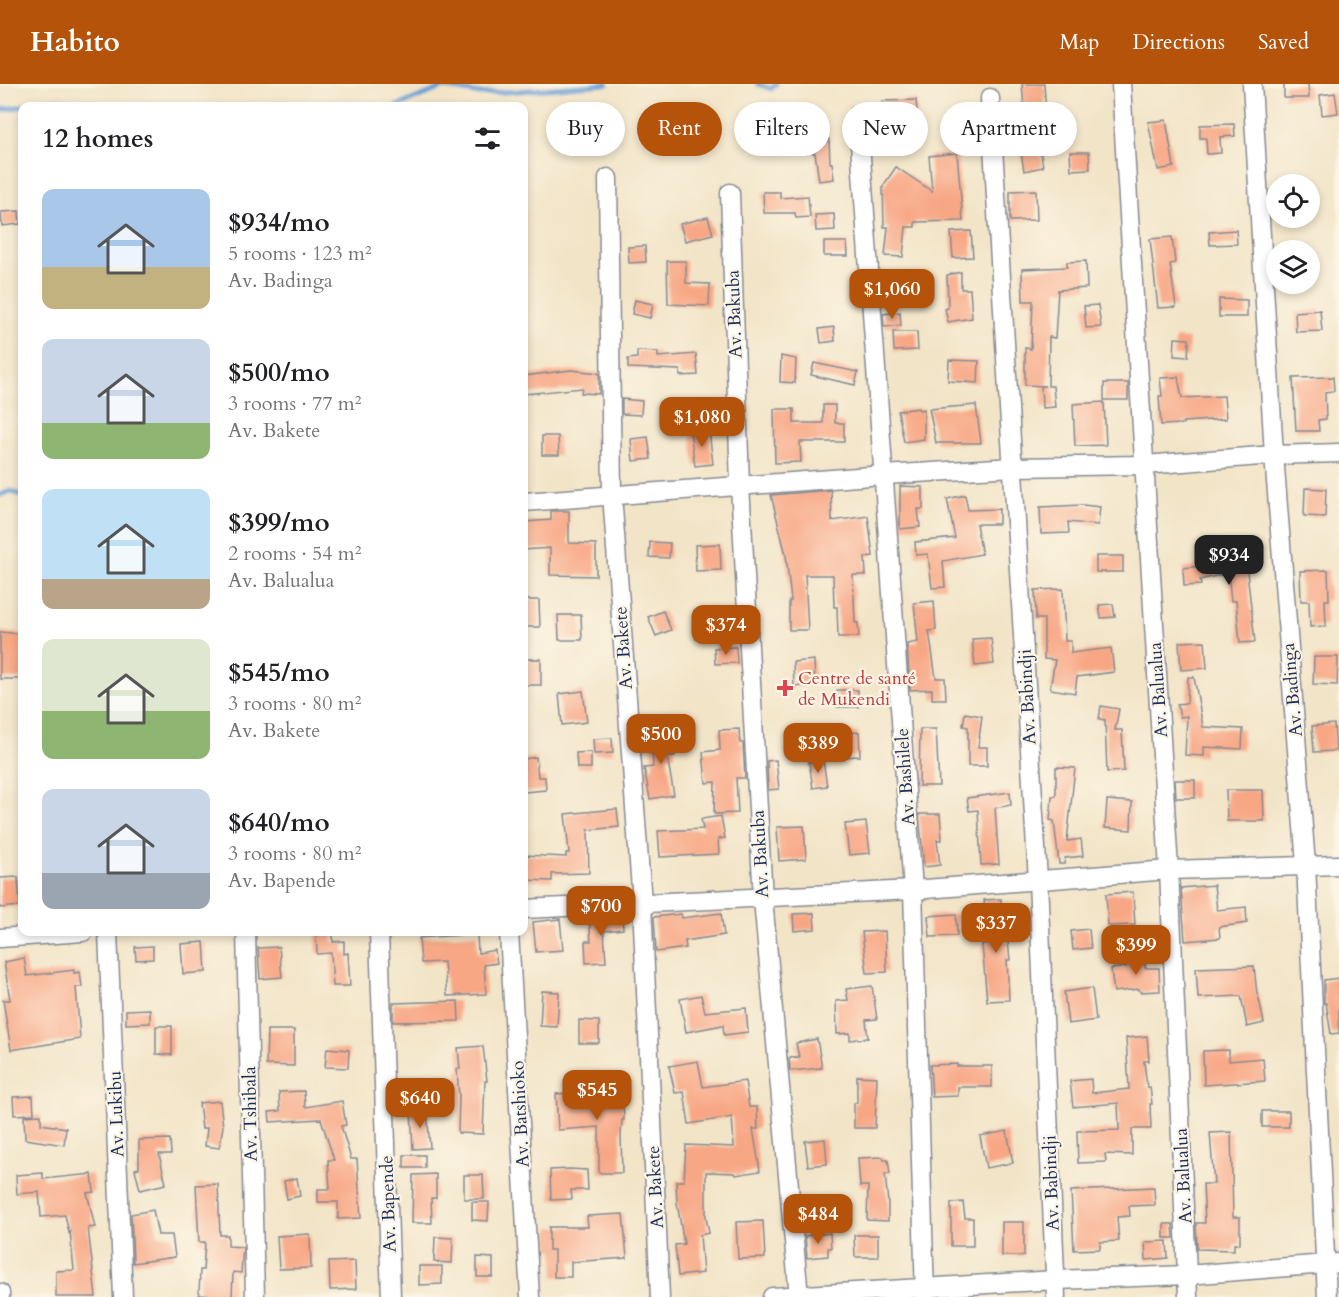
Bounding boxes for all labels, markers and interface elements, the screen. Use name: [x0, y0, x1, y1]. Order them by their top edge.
text: Habito: [30, 23, 120, 61]
text: Map: [1059, 28, 1099, 57]
text: Directions: [1132, 28, 1225, 57]
text: Saved: [1258, 28, 1309, 57]
chip: Buy: [546, 102, 625, 156]
chip: Rent: [637, 102, 722, 156]
chip: Filters: [734, 102, 830, 156]
chip: New: [842, 102, 928, 156]
chip: Apartment: [940, 102, 1077, 156]
text: 12 homes: [42, 121, 153, 156]
icon: filters: [471, 122, 504, 155]
map controls: [1266, 174, 1320, 294]
button: locate: [1266, 174, 1320, 228]
text: $934/mo: [228, 205, 330, 240]
icon: home: [90, 213, 162, 285]
text: 5 rooms · 123 m²: [228, 240, 372, 267]
button: layers: [1266, 240, 1320, 294]
text: Av. Badinga: [228, 267, 333, 294]
street label: Av. Bakuba: [720, 269, 749, 359]
pin: $1,060: [843, 269, 941, 320]
text: $1,060: [863, 275, 921, 302]
text: $500/mo: [228, 355, 330, 390]
icon: home: [90, 363, 162, 435]
text: 3 rooms · 77 m²: [228, 390, 361, 417]
pin: $1,080: [653, 397, 751, 448]
text: $1,080: [673, 403, 731, 430]
text: Av. Bakete: [228, 417, 320, 444]
text: $399/mo: [228, 505, 330, 540]
icon: home: [90, 513, 162, 585]
pin: $934: [1193, 535, 1265, 586]
text: 2 rooms · 54 m²: [228, 540, 361, 567]
text: $934: [1209, 541, 1249, 568]
text: Av. Balualua: [228, 567, 334, 594]
pin: $374: [690, 605, 762, 656]
street label: Av. Bakete: [608, 606, 639, 690]
text: $374: [706, 611, 746, 638]
street label: Av. Balualua: [1143, 641, 1174, 739]
street label: Av. Badinga: [1276, 642, 1309, 738]
street label: Av. Babindji: [1013, 648, 1042, 746]
text: $545/mo: [228, 655, 330, 690]
icon: home: [90, 663, 162, 735]
place label: Centre de santé de Mukendi: [798, 666, 916, 712]
marker: Centre de santé de Mukendi: [776, 679, 794, 697]
text: 3 rooms · 80 m²: [228, 690, 361, 717]
pin: $500: [625, 714, 697, 765]
text: Av. Bakete: [228, 717, 320, 744]
text: $500: [641, 720, 681, 747]
pin: $389: [782, 723, 854, 774]
street label: Av. Bashilele: [890, 727, 921, 827]
text: $389: [798, 729, 838, 756]
text: $640/mo: [228, 805, 330, 840]
street label: Av. Bakuba: [746, 809, 775, 899]
icon: home: [90, 813, 162, 885]
text: 3 rooms · 80 m²: [228, 840, 361, 867]
text: Av. Bapende: [228, 867, 336, 894]
pin: $700: [565, 886, 637, 937]
text: $700: [581, 892, 621, 919]
pin: $337: [960, 903, 1032, 954]
text: $337: [976, 909, 1016, 936]
pin: $399: [1100, 925, 1172, 976]
text: $399: [1116, 931, 1156, 958]
street label: Av. Batshioko: [505, 1060, 536, 1168]
street label: Av. Tshibala: [237, 1066, 264, 1162]
street label: Av. Lukibu: [102, 1070, 130, 1158]
pin: $545: [561, 1070, 633, 1121]
text: $545: [577, 1076, 617, 1103]
pin: $640: [384, 1078, 456, 1129]
text: $640: [400, 1084, 440, 1111]
street label: Av. Balualua: [1168, 1127, 1198, 1224]
street label: Av. Babindji: [1037, 1135, 1066, 1231]
street label: Av. Bakete: [641, 1145, 670, 1229]
street label: Av. Bapende: [374, 1155, 403, 1253]
pin: $484: [782, 1194, 854, 1245]
text: $484: [798, 1200, 838, 1227]

